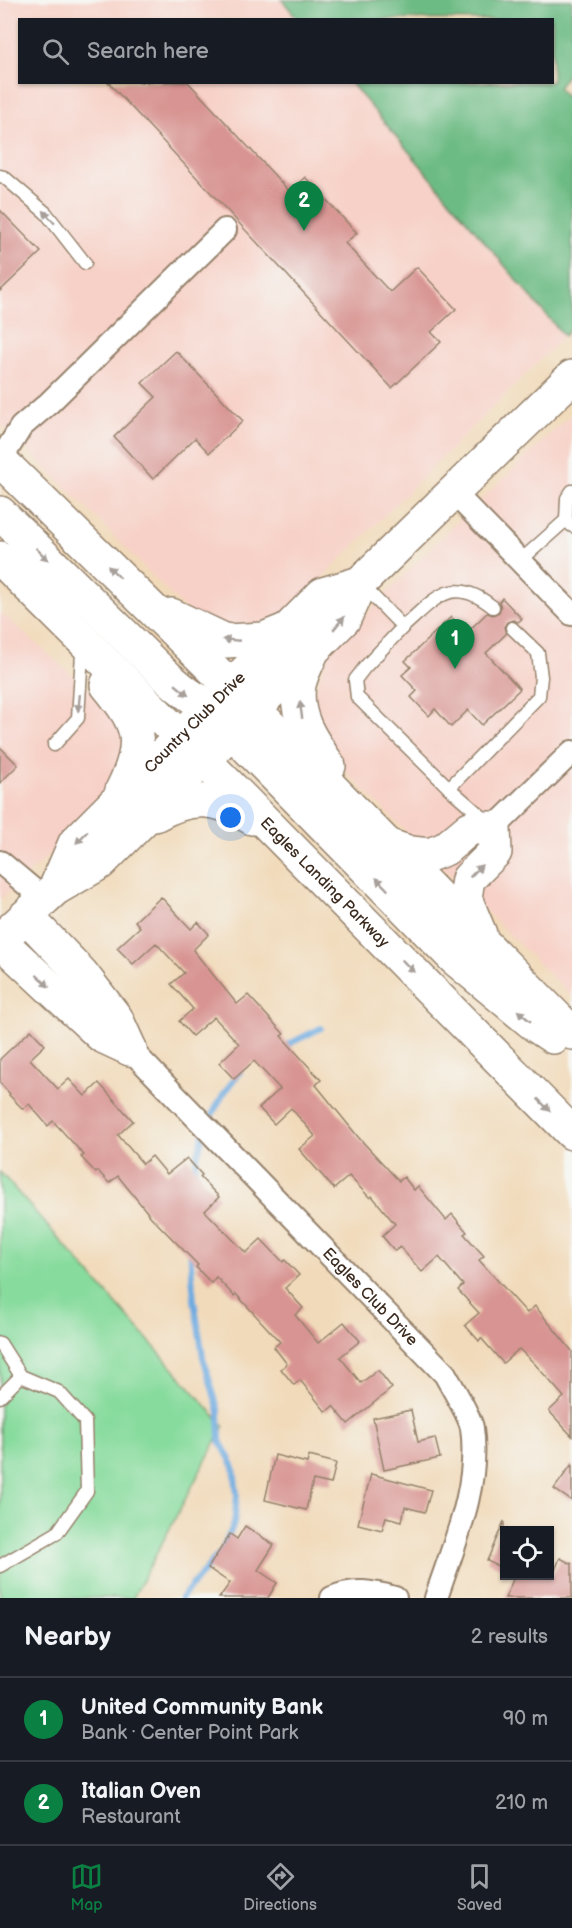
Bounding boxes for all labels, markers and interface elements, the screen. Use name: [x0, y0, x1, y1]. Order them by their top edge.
search box: [18, 18, 554, 84]
icon: search: [39, 35, 72, 68]
text: Search here: [87, 38, 209, 65]
pin: 2: [284, 182, 324, 231]
one-way arrow: [42, 209, 55, 225]
one-way arrow: [34, 547, 48, 561]
one-way arrow: [108, 566, 122, 580]
one-way arrow: [333, 615, 346, 631]
pin: 1: [436, 620, 474, 669]
one-way arrow: [222, 635, 241, 645]
street label: Country Club Drive: [140, 668, 250, 777]
one-way arrow: [174, 683, 190, 696]
one-way arrow: [74, 694, 84, 713]
one-way arrow: [296, 701, 306, 720]
your location: [216, 803, 245, 832]
street label: Eagles Landing Parkway: [256, 813, 394, 952]
one-way arrow: [75, 829, 89, 843]
one-way arrow: [468, 865, 482, 879]
one-way arrow: [375, 877, 389, 891]
one-way arrow: [400, 959, 414, 973]
one-way arrow: [35, 974, 50, 987]
one-way arrow: [516, 1010, 532, 1023]
one-way arrow: [537, 1097, 551, 1111]
street label: Eagles Club Drive: [318, 1244, 422, 1350]
map controls: [500, 1526, 554, 1580]
button: locate: [500, 1526, 554, 1580]
text: Nearby: [24, 1622, 111, 1653]
text: 2 results: [471, 1625, 548, 1649]
text: United Community Bank: [81, 1694, 323, 1721]
text: 1: [39, 1707, 48, 1731]
text: 90 m: [503, 1707, 548, 1731]
text: Bank · Center Point Park: [81, 1721, 298, 1745]
text: Italian Oven: [81, 1778, 201, 1805]
text: 2: [38, 1791, 49, 1815]
text: 210 m: [495, 1791, 548, 1815]
text: Restaurant: [81, 1805, 181, 1829]
tab: Map: [70, 1860, 103, 1915]
tab: Directions: [243, 1860, 317, 1915]
tab: Saved: [457, 1860, 502, 1915]

